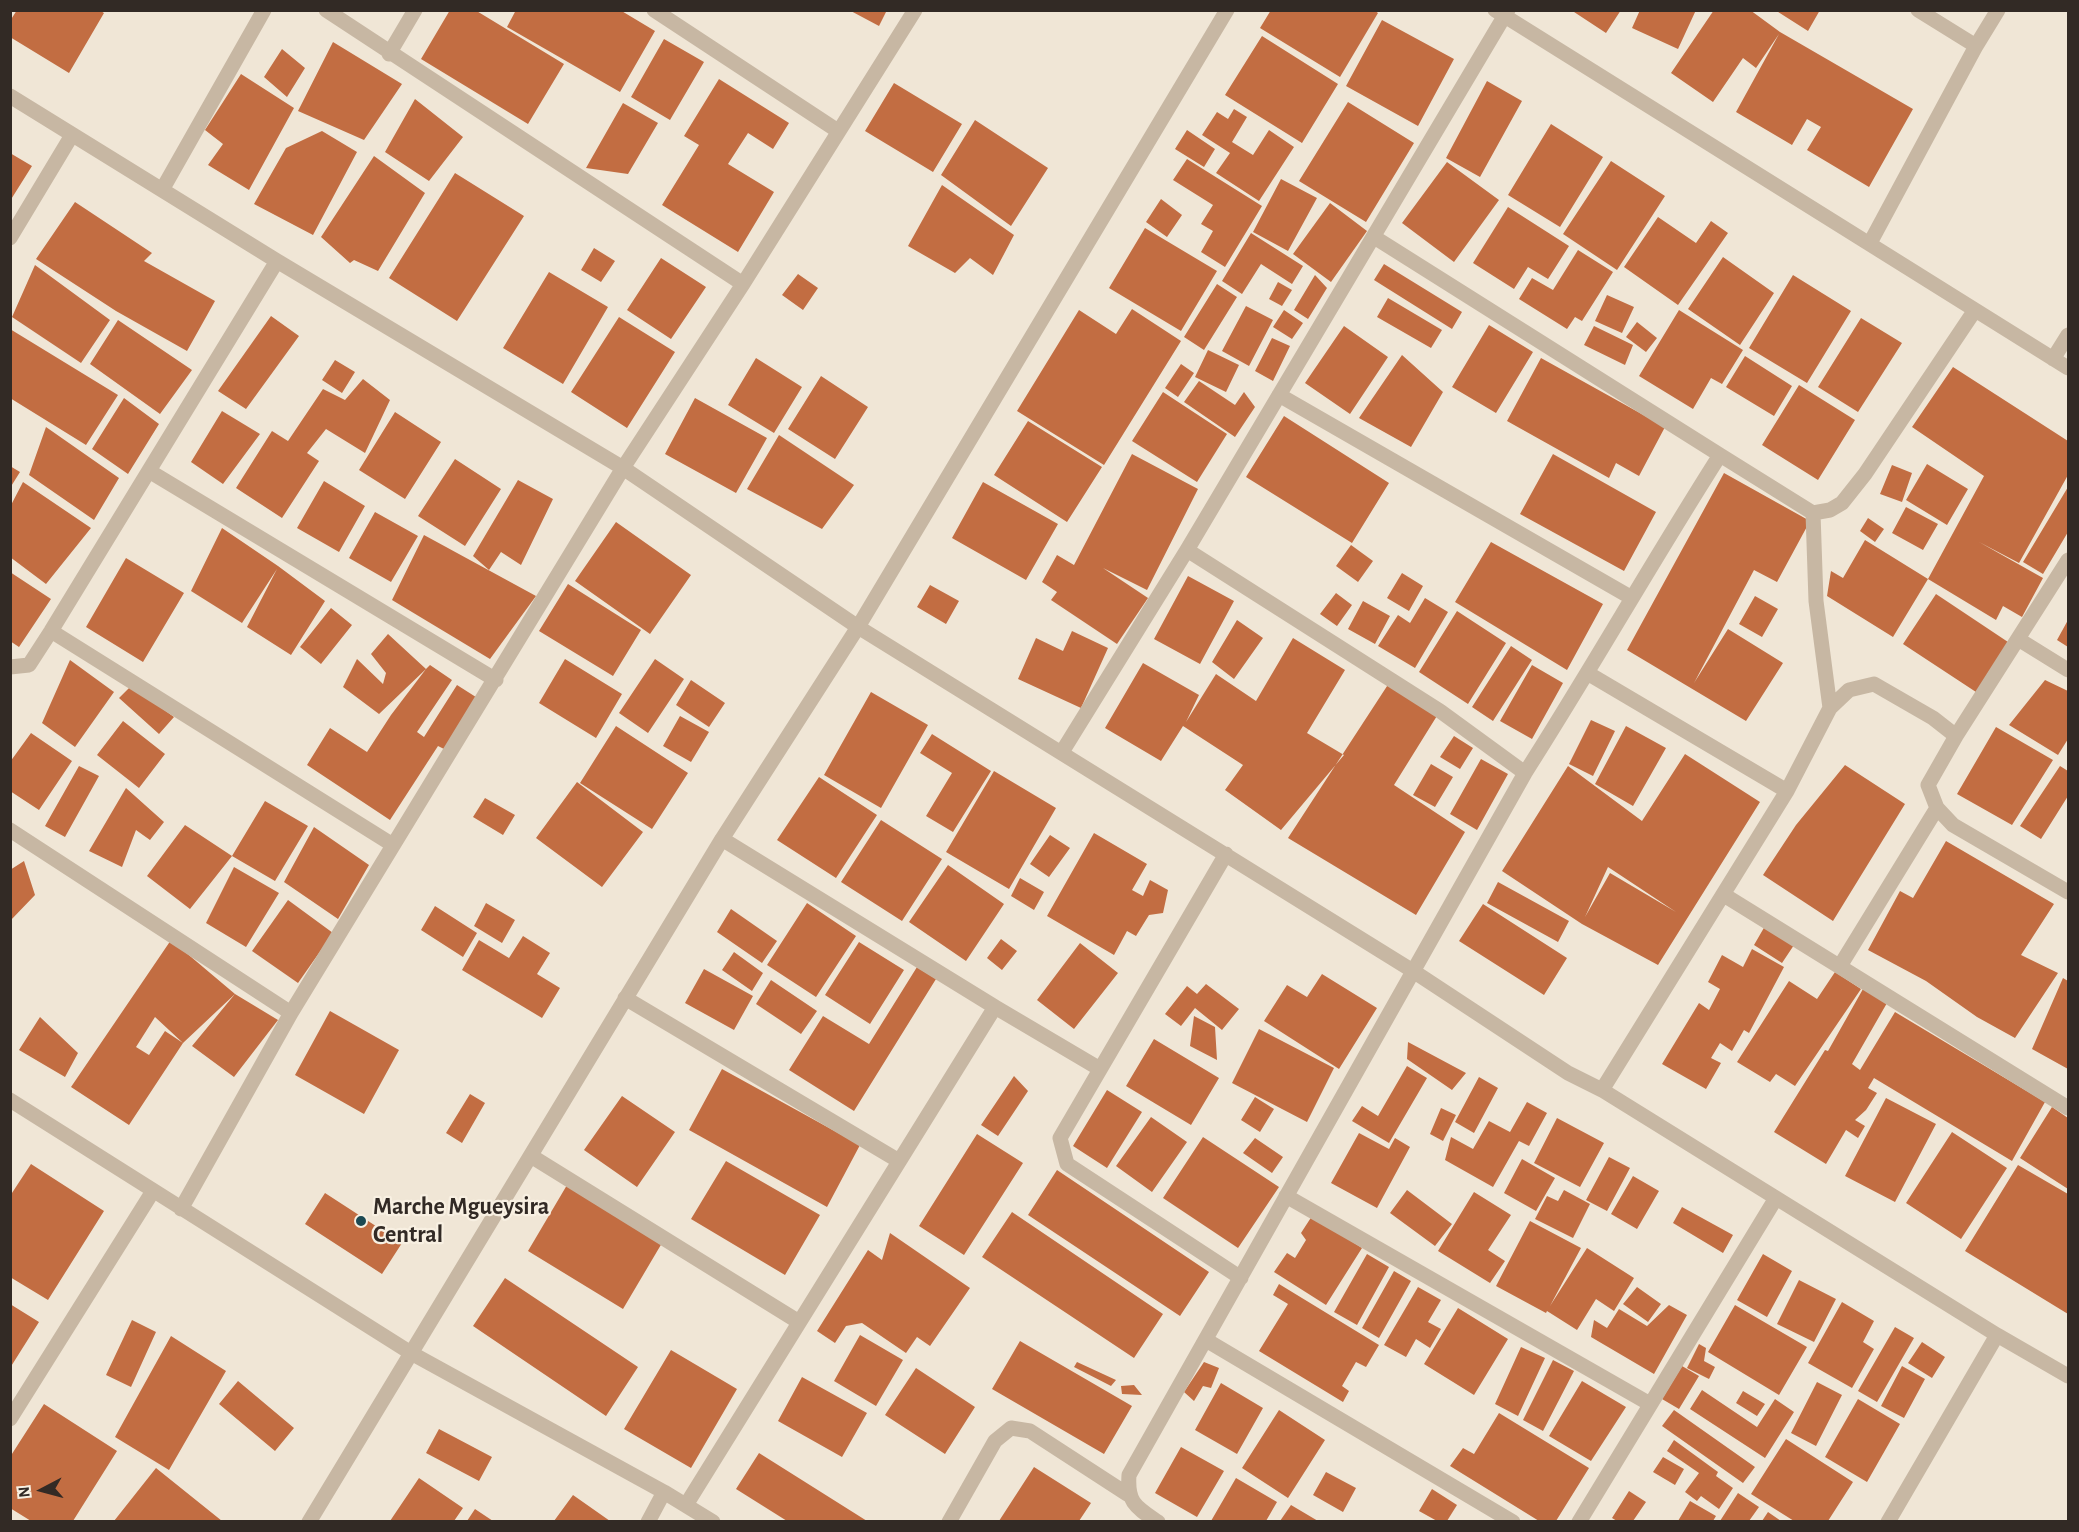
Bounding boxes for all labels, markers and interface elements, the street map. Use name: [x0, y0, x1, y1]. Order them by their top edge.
place label: Marche Mgueysira Central: [373, 1193, 549, 1249]
marker: Marche Mgueysira Central: [354, 1214, 368, 1228]
north arrow: [12, 1460, 72, 1520]
text: N: [16, 1486, 33, 1498]

